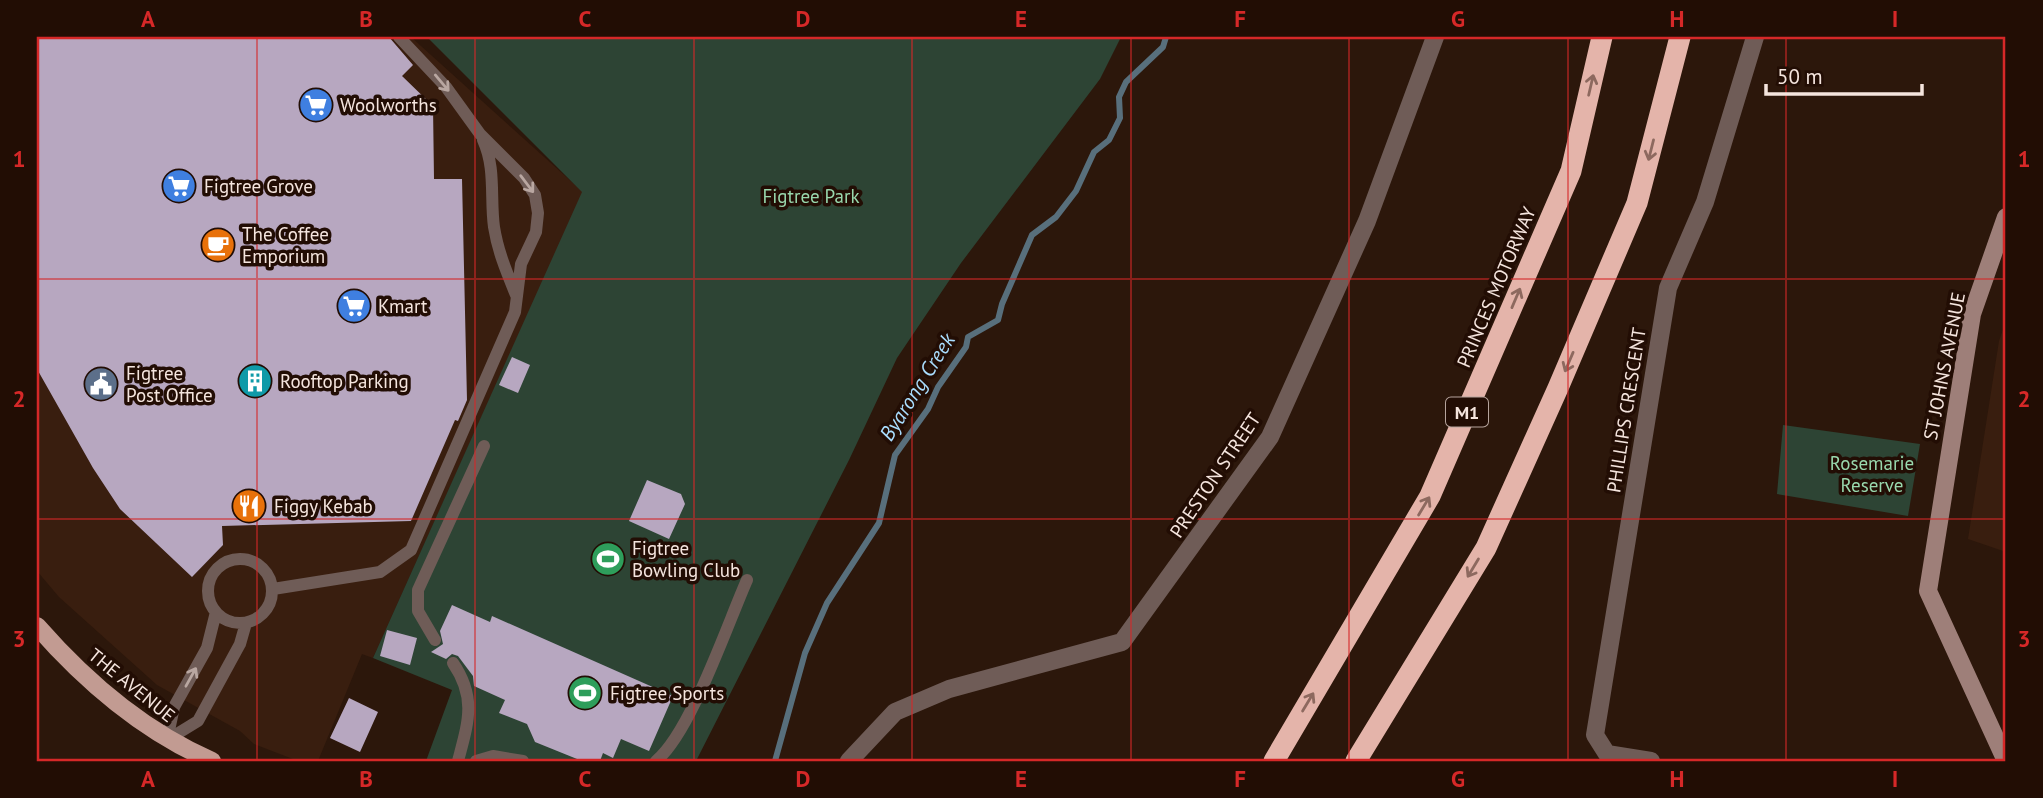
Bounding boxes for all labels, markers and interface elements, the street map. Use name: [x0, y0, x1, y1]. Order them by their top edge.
text: A: [141, 4, 155, 33]
text: B: [359, 4, 373, 33]
text: C: [579, 4, 592, 33]
text: D: [796, 4, 810, 33]
text: E: [1015, 4, 1027, 33]
text: F: [1234, 4, 1246, 33]
text: G: [1451, 4, 1465, 33]
text: H: [1670, 4, 1684, 33]
text: I: [1892, 4, 1898, 33]
scale bar: [1766, 52, 1922, 96]
text: 50 m: [1777, 63, 1823, 90]
one-way arrow: [435, 73, 450, 91]
one-way arrow: [1585, 74, 1598, 97]
supermarket icon: Woolworths: [297, 86, 335, 124]
place label: Woolworths: [340, 93, 437, 117]
one-way arrow: [1644, 138, 1657, 161]
text: 1: [12, 144, 26, 173]
text: 1: [2017, 144, 2031, 173]
supermarket icon: Figtree Grove: [160, 167, 198, 205]
place label: Figtree Grove: [204, 174, 313, 198]
one-way arrow: [519, 174, 534, 192]
park label: Figtree Park: [762, 184, 860, 208]
street label: PRINCES MOTORWAY: [1451, 203, 1541, 371]
place label: The Coffee Emporium: [242, 222, 329, 268]
cafe icon: The Coffee Emporium: [199, 226, 237, 264]
supermarket icon: Kmart: [335, 287, 373, 325]
one-way arrow: [1510, 288, 1523, 310]
street label: ST JOHNS AVENUE: [1918, 290, 1970, 442]
place label: Kmart: [378, 294, 428, 318]
street label: PHILLIPS CRESCENT: [1601, 325, 1651, 494]
water label: Byarong Creek: [873, 327, 962, 446]
one-way arrow: [1562, 351, 1575, 372]
place label: Figtree Post Office: [126, 361, 213, 407]
building icon: Rooftop Parking: [236, 362, 274, 400]
public building icon: Figtree Post Office: [82, 365, 120, 403]
place label: Rooftop Parking: [280, 369, 409, 393]
text: 2: [12, 384, 26, 413]
text: 2: [2017, 384, 2031, 413]
road number: M1: [1446, 398, 1488, 426]
street label: PRESTON STREET: [1164, 408, 1266, 542]
park label: Rosemarie Reserve: [1830, 451, 1914, 497]
restaurant icon: Figgy Kebab: [230, 487, 268, 525]
place label: Figgy Kebab: [274, 494, 373, 518]
one-way arrow: [1417, 497, 1431, 517]
place label: Figtree Bowling Club: [632, 536, 740, 582]
sports icon: Figtree Bowling Club: [589, 540, 627, 578]
one-way arrow: [1466, 558, 1480, 578]
text: 3: [12, 624, 26, 653]
text: 3: [2017, 624, 2031, 653]
street label: THE AVENUE: [84, 643, 180, 727]
one-way arrow: [185, 667, 198, 688]
sports icon: Figtree Sports: [566, 674, 604, 712]
place label: Figtree Sports: [610, 681, 724, 705]
one-way arrow: [1302, 693, 1316, 713]
text: A: [141, 764, 155, 793]
text: B: [359, 764, 373, 793]
text: C: [579, 764, 592, 793]
text: D: [796, 764, 810, 793]
text: E: [1015, 764, 1027, 793]
text: F: [1234, 764, 1246, 793]
text: G: [1451, 764, 1465, 793]
text: H: [1670, 764, 1684, 793]
text: I: [1892, 764, 1898, 793]

